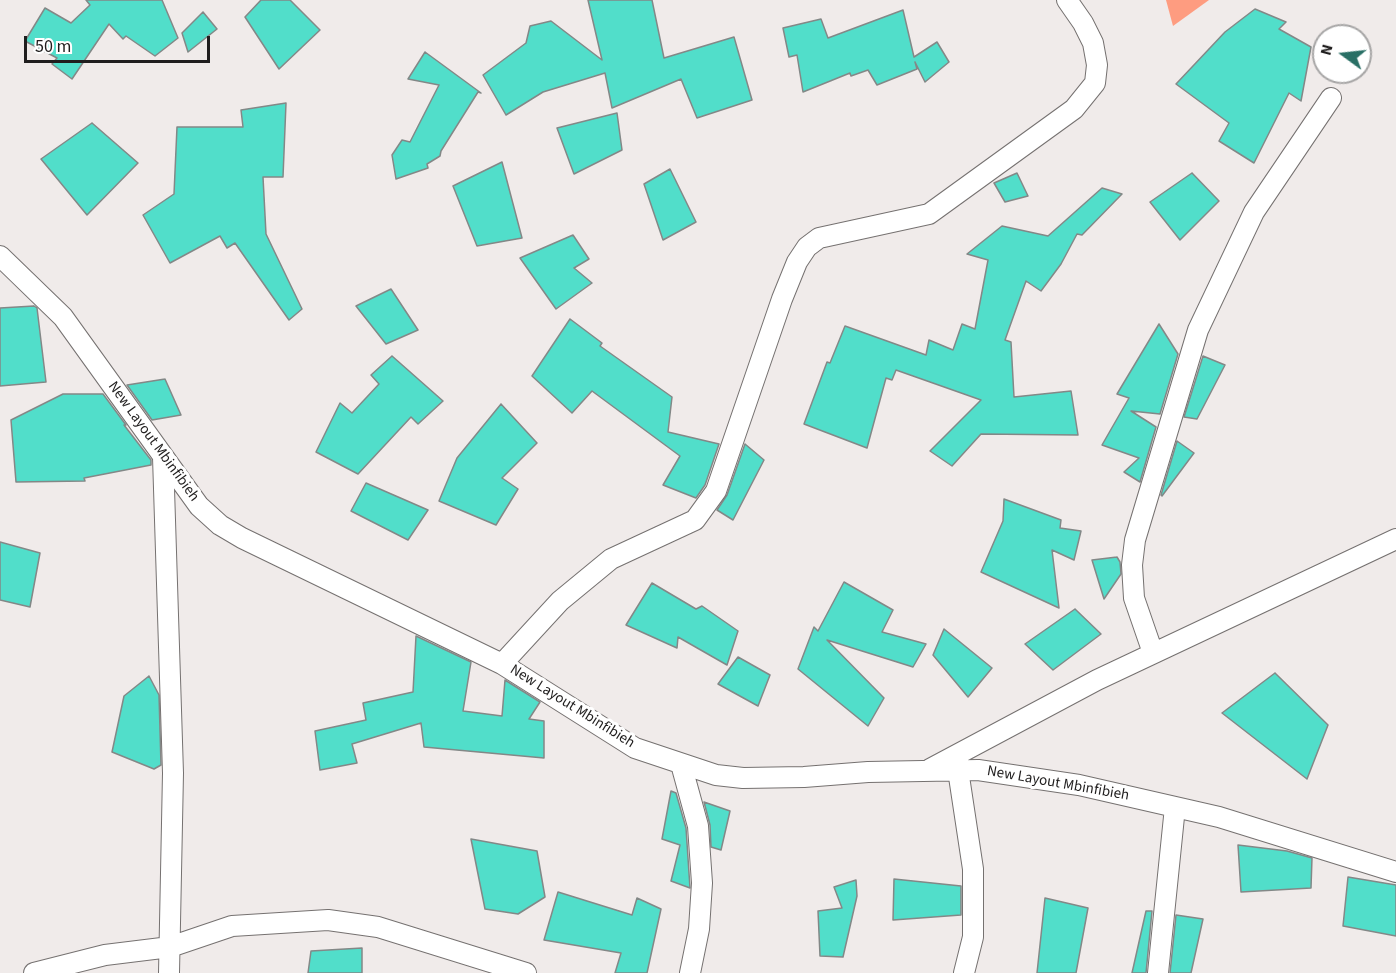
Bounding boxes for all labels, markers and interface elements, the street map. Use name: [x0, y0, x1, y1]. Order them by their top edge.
scale bar: [27, 24, 213, 62]
north arrow: [1312, 24, 1372, 84]
text: 50 m: [35, 34, 71, 59]
text: N: [1315, 42, 1339, 58]
street label: New Layout Mbinfibieh: [103, 378, 203, 506]
street label: New Layout Mbinfibieh: [506, 661, 638, 753]
street label: New Layout Mbinfibieh: [986, 763, 1130, 805]

